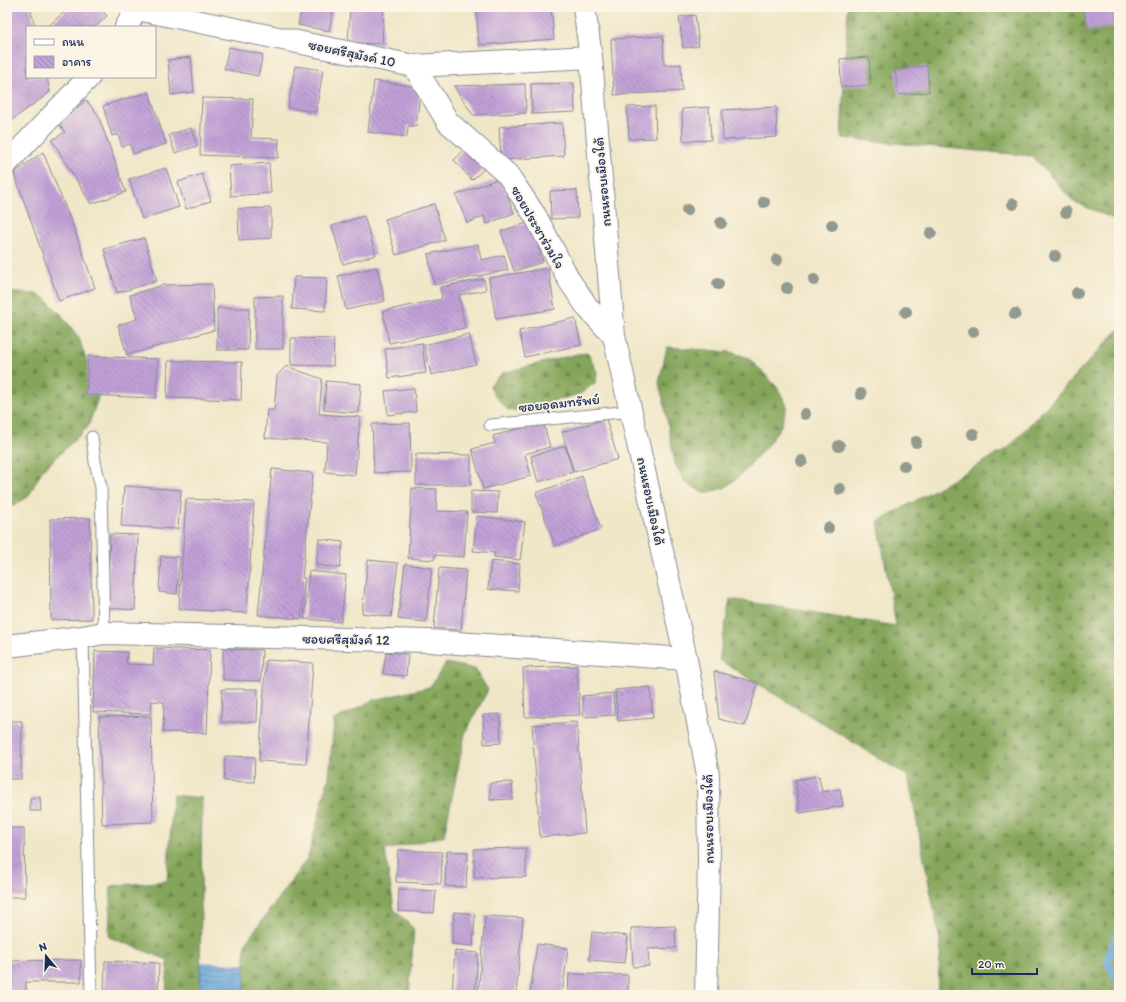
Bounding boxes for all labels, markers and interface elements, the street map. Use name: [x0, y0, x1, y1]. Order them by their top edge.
legend: [26, 26, 156, 78]
text: ถนน: [62, 35, 84, 49]
street label: ซอยศรีสุมังค์ 10: [307, 36, 397, 72]
text: อาคาร: [62, 55, 92, 69]
street label: ถนนรอบเมืองใต้: [590, 136, 615, 227]
street label: ซอยประชาร่วมใจ: [507, 183, 568, 272]
street label: ซอยอุดมทรัพย์: [518, 391, 601, 417]
street label: ถนนรอบเมืองใต้: [633, 455, 668, 547]
street label: ซอยศรีสุมังค์ 12: [302, 630, 390, 650]
street label: ถนนรอบเมืองใต้: [699, 774, 718, 864]
north arrow: [26, 936, 66, 976]
text: N: [37, 940, 49, 954]
scale bar: [972, 950, 1037, 976]
text: 20 m: [978, 957, 1005, 971]

